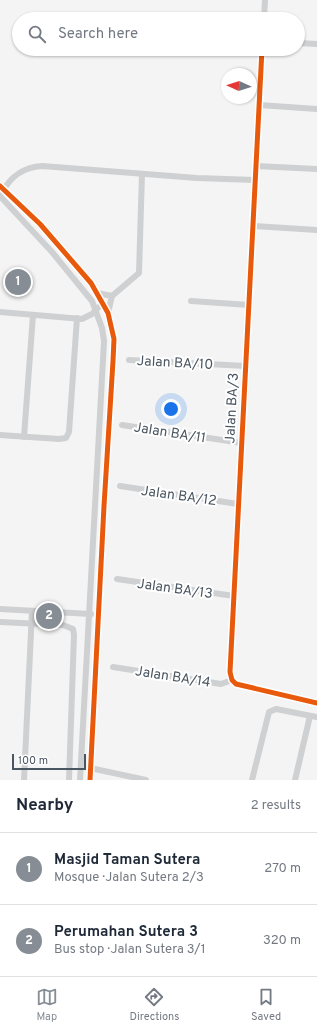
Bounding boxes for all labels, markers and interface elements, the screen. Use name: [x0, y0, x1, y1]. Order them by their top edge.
search box: [12, 12, 305, 56]
icon: search: [26, 23, 48, 45]
text: Search here: [58, 25, 138, 44]
north arrow: [221, 68, 257, 104]
pin: 1: [5, 267, 31, 297]
street label: Jalan BA/10: [136, 353, 214, 374]
street label: Jalan BA/3: [222, 372, 243, 444]
your location: [161, 399, 181, 419]
street label: Jalan BA/11: [132, 419, 207, 448]
street label: Jalan BA/12: [140, 483, 218, 510]
street label: Jalan BA/13: [136, 576, 214, 603]
pin: 2: [36, 601, 62, 631]
street label: Jalan BA/14: [134, 663, 212, 692]
scale bar: [12, 752, 86, 771]
text: 100 m: [18, 754, 48, 768]
text: Nearby: [16, 795, 73, 817]
text: 2 results: [251, 798, 301, 814]
text: Masjid Taman Sutera: [54, 851, 200, 870]
text: 1: [26, 861, 32, 877]
text: 270 m: [264, 861, 301, 877]
text: Mosque · Jalan Sutera 2/3: [54, 870, 204, 886]
text: Perumahan Sutera 3: [54, 923, 198, 942]
text: 2: [25, 933, 33, 949]
text: 320 m: [263, 933, 301, 949]
text: Bus stop · Jalan Sutera 3/1: [54, 942, 205, 958]
tab: Map: [36, 986, 58, 1024]
tab: Directions: [129, 986, 179, 1024]
tab: Saved: [251, 986, 281, 1024]

